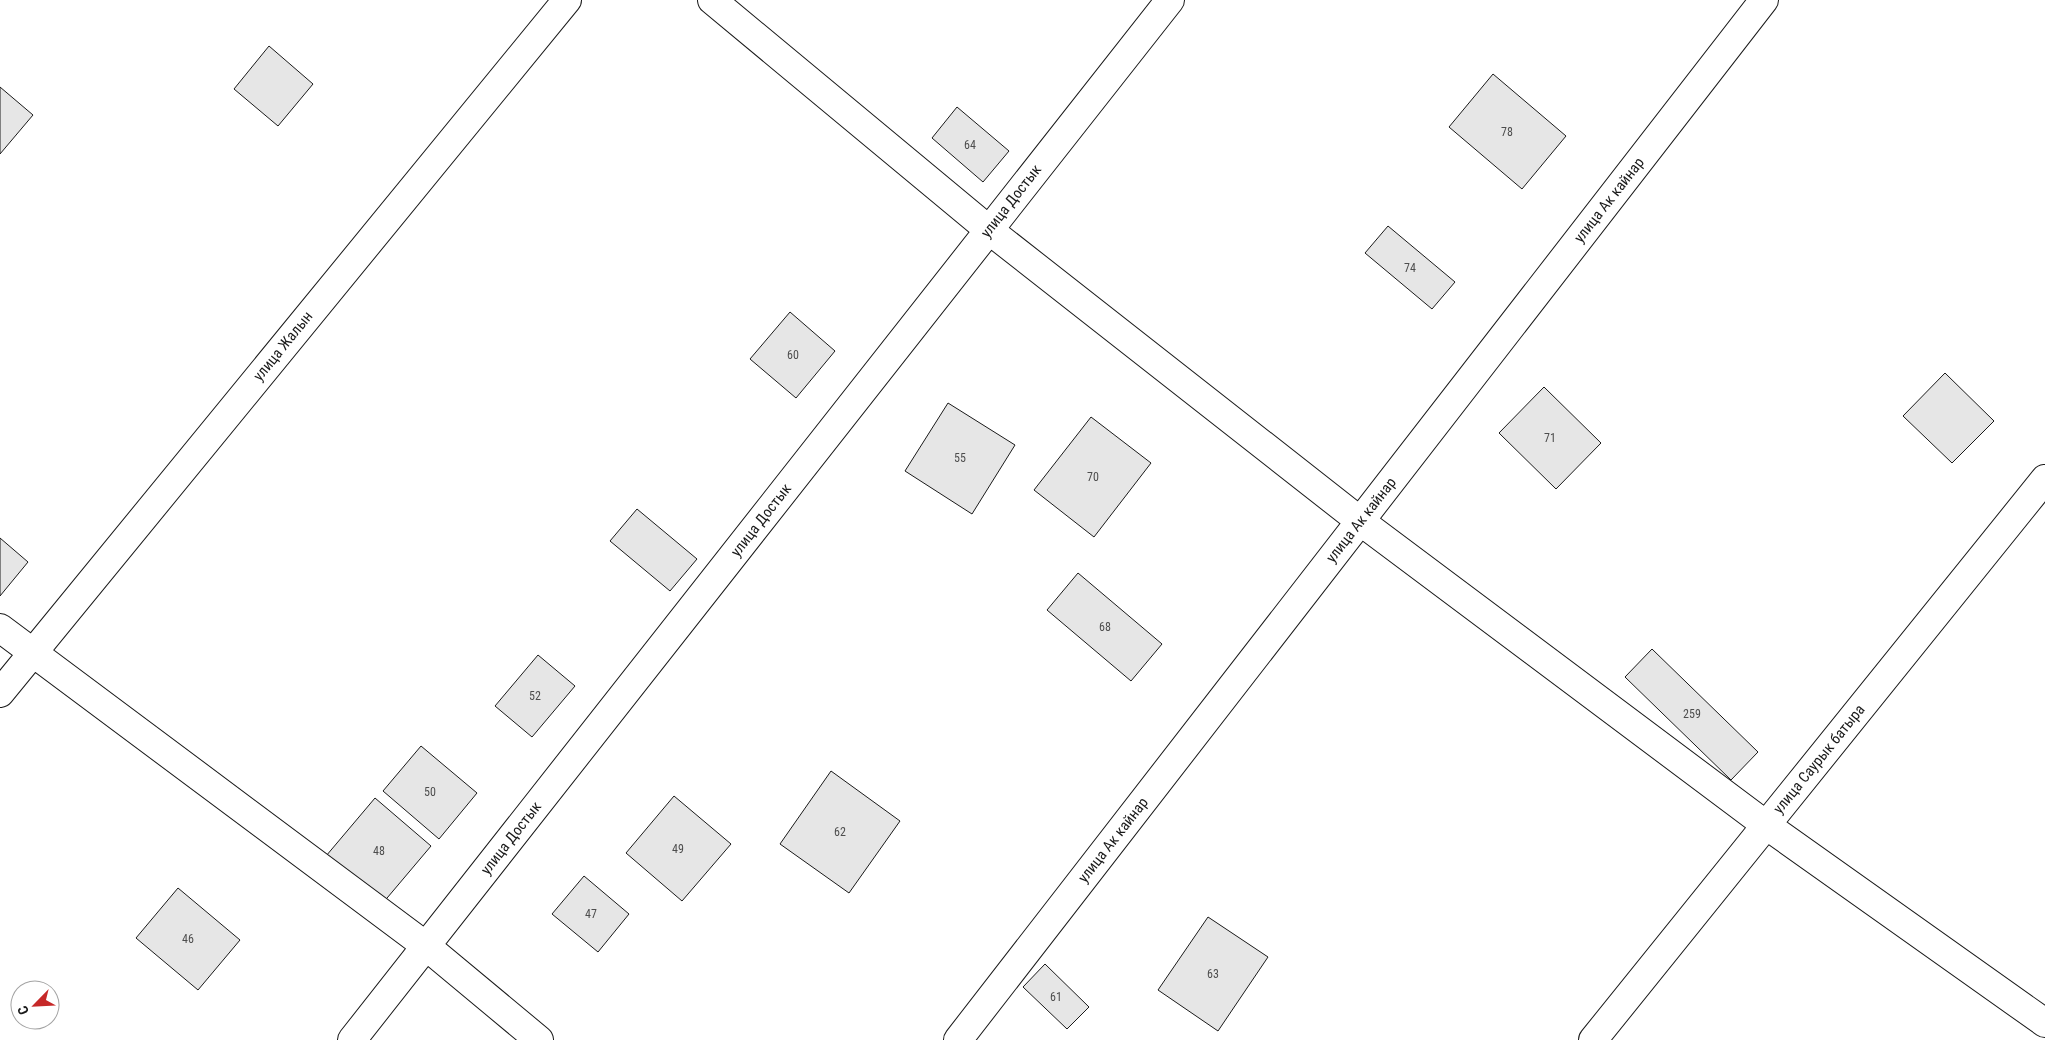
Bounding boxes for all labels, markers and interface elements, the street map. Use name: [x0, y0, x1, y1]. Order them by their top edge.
house number: 78: [1501, 125, 1513, 139]
house number: 64: [964, 138, 976, 152]
street label: улица Ак кайнар: [1570, 154, 1648, 246]
street label: улица Достык: [977, 161, 1045, 241]
house number: 74: [1404, 261, 1416, 275]
street label: улица Жалын: [249, 308, 317, 384]
house number: 60: [787, 348, 799, 362]
house number: 71: [1544, 431, 1556, 445]
house number: 55: [954, 451, 966, 465]
house number: 70: [1087, 470, 1099, 484]
street label: улица Ак кайнар: [1322, 474, 1400, 566]
street label: улица Достык: [727, 480, 795, 560]
house number: 68: [1099, 620, 1111, 634]
house number: 52: [529, 689, 541, 703]
street label: улица Саурык батыра: [1769, 701, 1869, 817]
house number: 259: [1683, 707, 1701, 721]
house number: 50: [424, 785, 436, 799]
street label: улица Ак кайнар: [1074, 794, 1152, 886]
street label: улица Достык: [477, 798, 545, 878]
house number: 62: [834, 825, 846, 839]
house number: 49: [672, 842, 684, 856]
house number: 48: [373, 844, 385, 858]
house number: 47: [585, 907, 597, 921]
house number: 46: [182, 932, 194, 946]
house number: 63: [1207, 967, 1219, 981]
north arrow: [10, 980, 60, 1030]
house number: 61: [1050, 990, 1062, 1004]
text: С: [14, 1003, 32, 1017]

